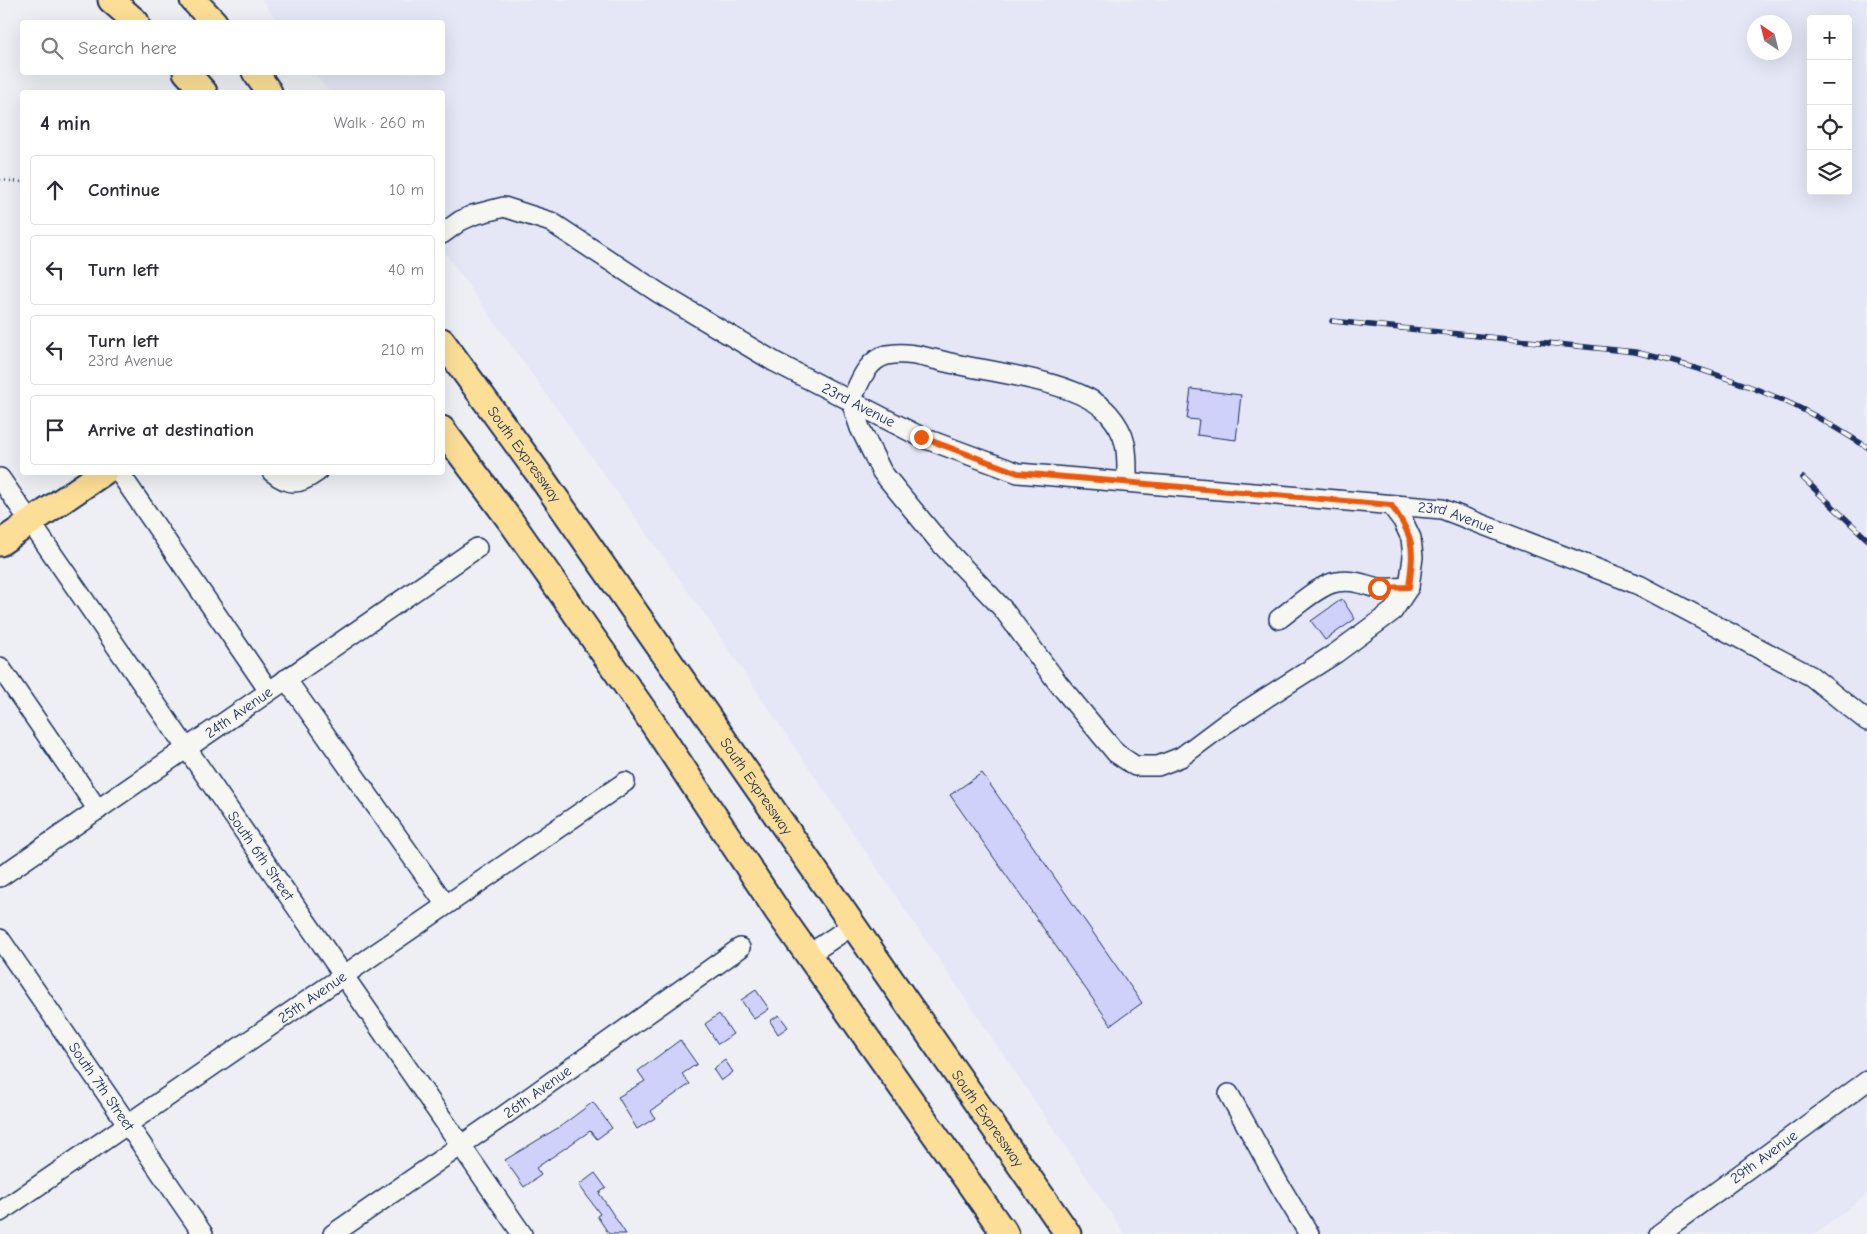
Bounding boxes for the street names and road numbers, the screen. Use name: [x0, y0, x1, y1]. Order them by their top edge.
street label: 23rd Avenue: [819, 379, 898, 431]
street label: South Expressway: [484, 403, 565, 506]
street label: 23rd Avenue: [1417, 498, 1498, 538]
street label: 24th Avenue: [201, 682, 276, 742]
street label: South Expressway: [716, 734, 796, 838]
street label: South 6th Street: [224, 808, 298, 904]
street label: 25th Avenue: [275, 967, 350, 1027]
street label: South 7th Street: [65, 1039, 139, 1135]
street label: 26th Avenue: [500, 1061, 575, 1122]
street label: South Expressway: [948, 1067, 1028, 1171]
street label: 29th Avenue: [1727, 1126, 1801, 1188]

